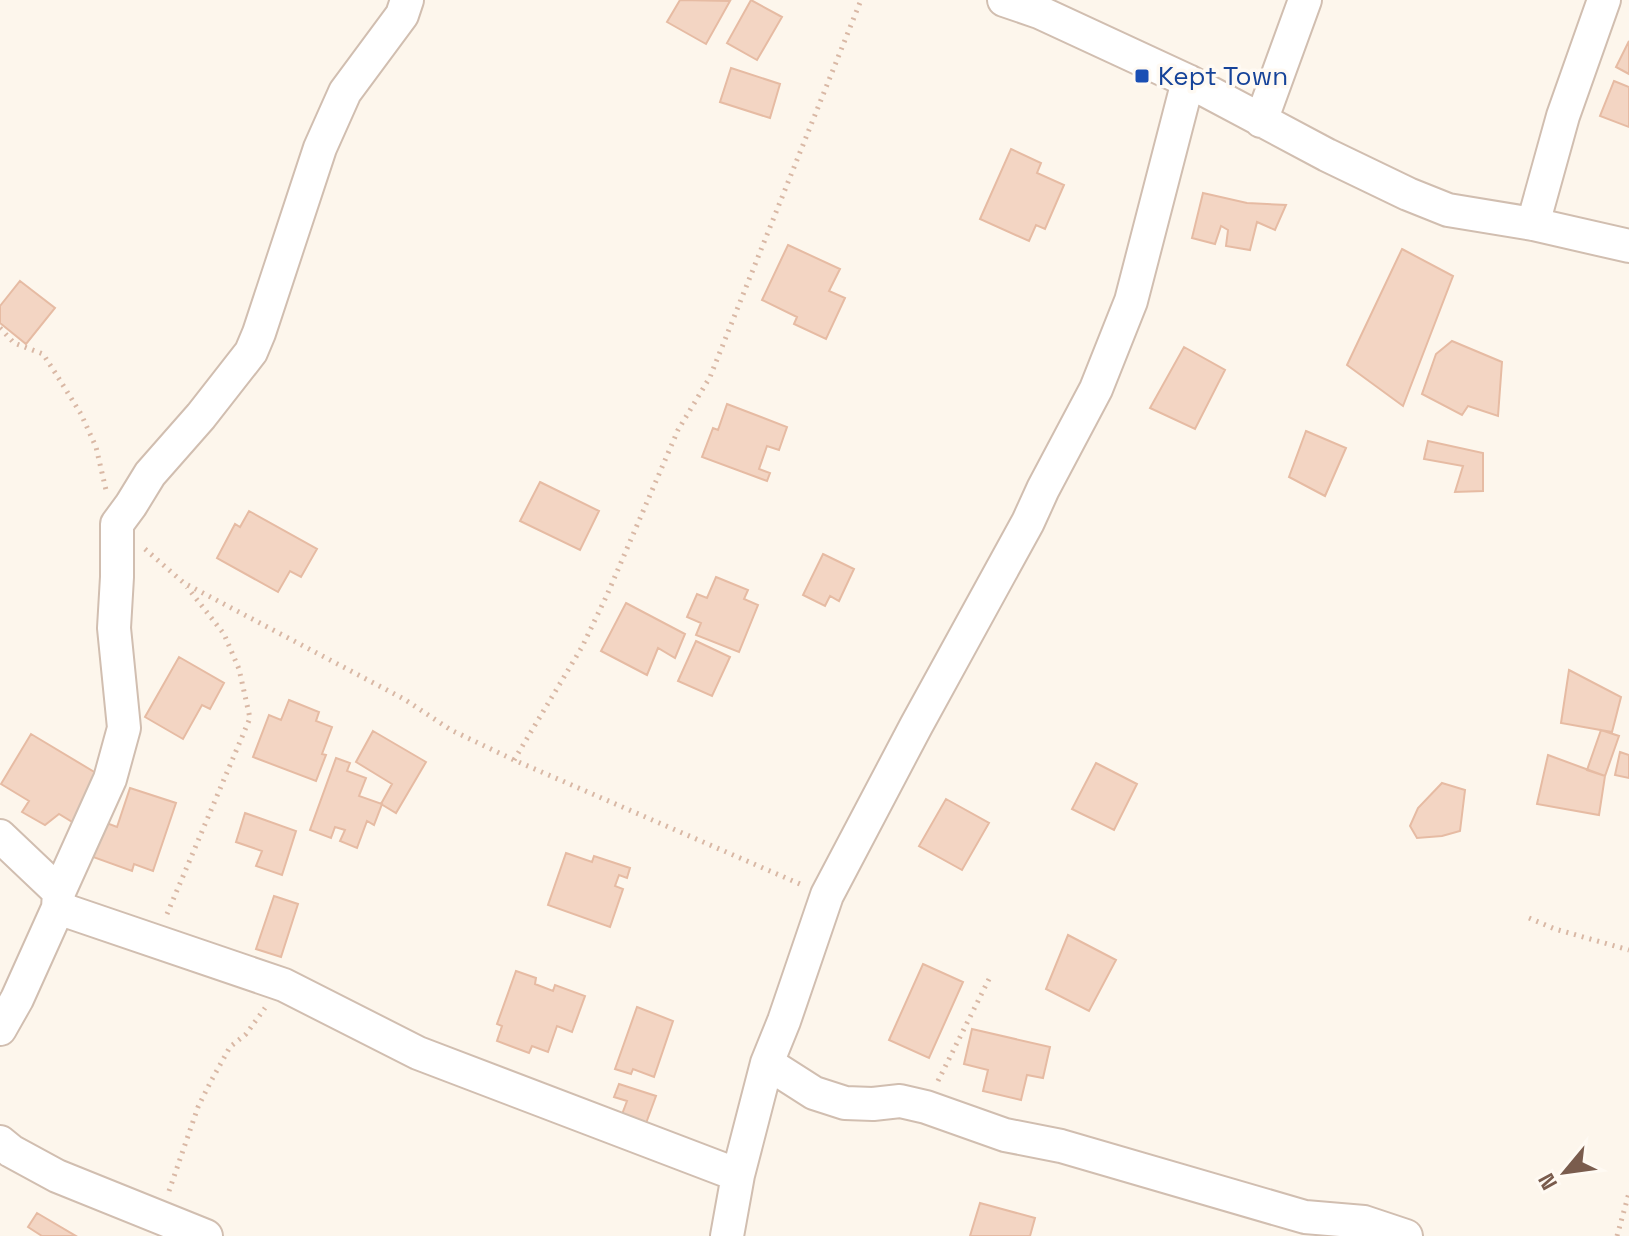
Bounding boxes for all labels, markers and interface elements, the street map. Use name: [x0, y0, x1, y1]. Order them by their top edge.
place label: Kept Town: [1158, 59, 1288, 93]
marker: Kept Town: [1133, 67, 1151, 85]
north arrow: [1525, 1132, 1605, 1212]
text: N: [1532, 1168, 1563, 1195]

